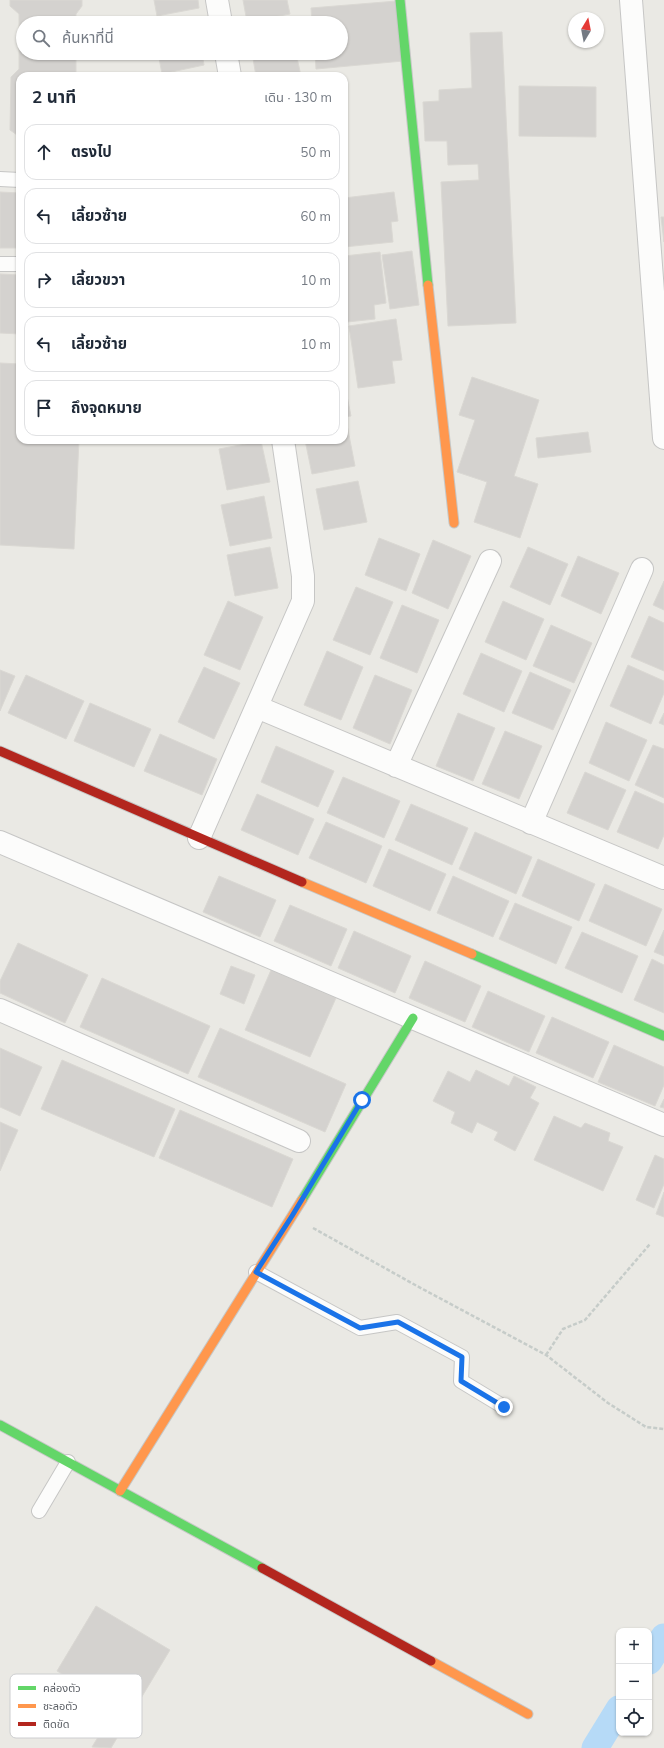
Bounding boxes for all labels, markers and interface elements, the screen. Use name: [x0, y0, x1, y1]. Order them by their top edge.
north arrow: [568, 12, 604, 48]
search box: [16, 16, 348, 60]
icon: search: [30, 27, 52, 49]
text: ค้นหาที่นี่: [62, 28, 114, 47]
text: 2 นาที: [32, 86, 76, 107]
text: เดิน · 130 m: [264, 89, 332, 105]
icon: ahead: [33, 141, 55, 163]
text: ตรงไป: [71, 142, 112, 161]
text: 50 m: [301, 144, 331, 160]
icon: left: [33, 205, 55, 227]
text: เลี้ยวซ้าย: [71, 206, 127, 225]
text: 60 m: [301, 208, 331, 224]
icon: right: [33, 269, 55, 291]
text: เลี้ยวขวา: [71, 270, 125, 289]
text: 10 m: [301, 272, 331, 288]
icon: left: [33, 333, 55, 355]
text: เลี้ยวซ้าย: [71, 334, 127, 353]
text: 10 m: [301, 336, 331, 352]
icon: arrive: [33, 397, 55, 419]
text: ถึงจุดหมาย: [71, 398, 142, 417]
route start: [353, 1091, 371, 1109]
route end: [495, 1398, 513, 1416]
map controls: [616, 1628, 652, 1736]
button: +: [616, 1628, 652, 1664]
button: −: [616, 1664, 652, 1700]
legend: [10, 1674, 142, 1738]
text: คล่องตัว: [43, 1681, 81, 1695]
text: ชะลอตัว: [43, 1699, 78, 1713]
button: locate: [616, 1700, 652, 1736]
text: ติดขัด: [43, 1717, 70, 1731]

